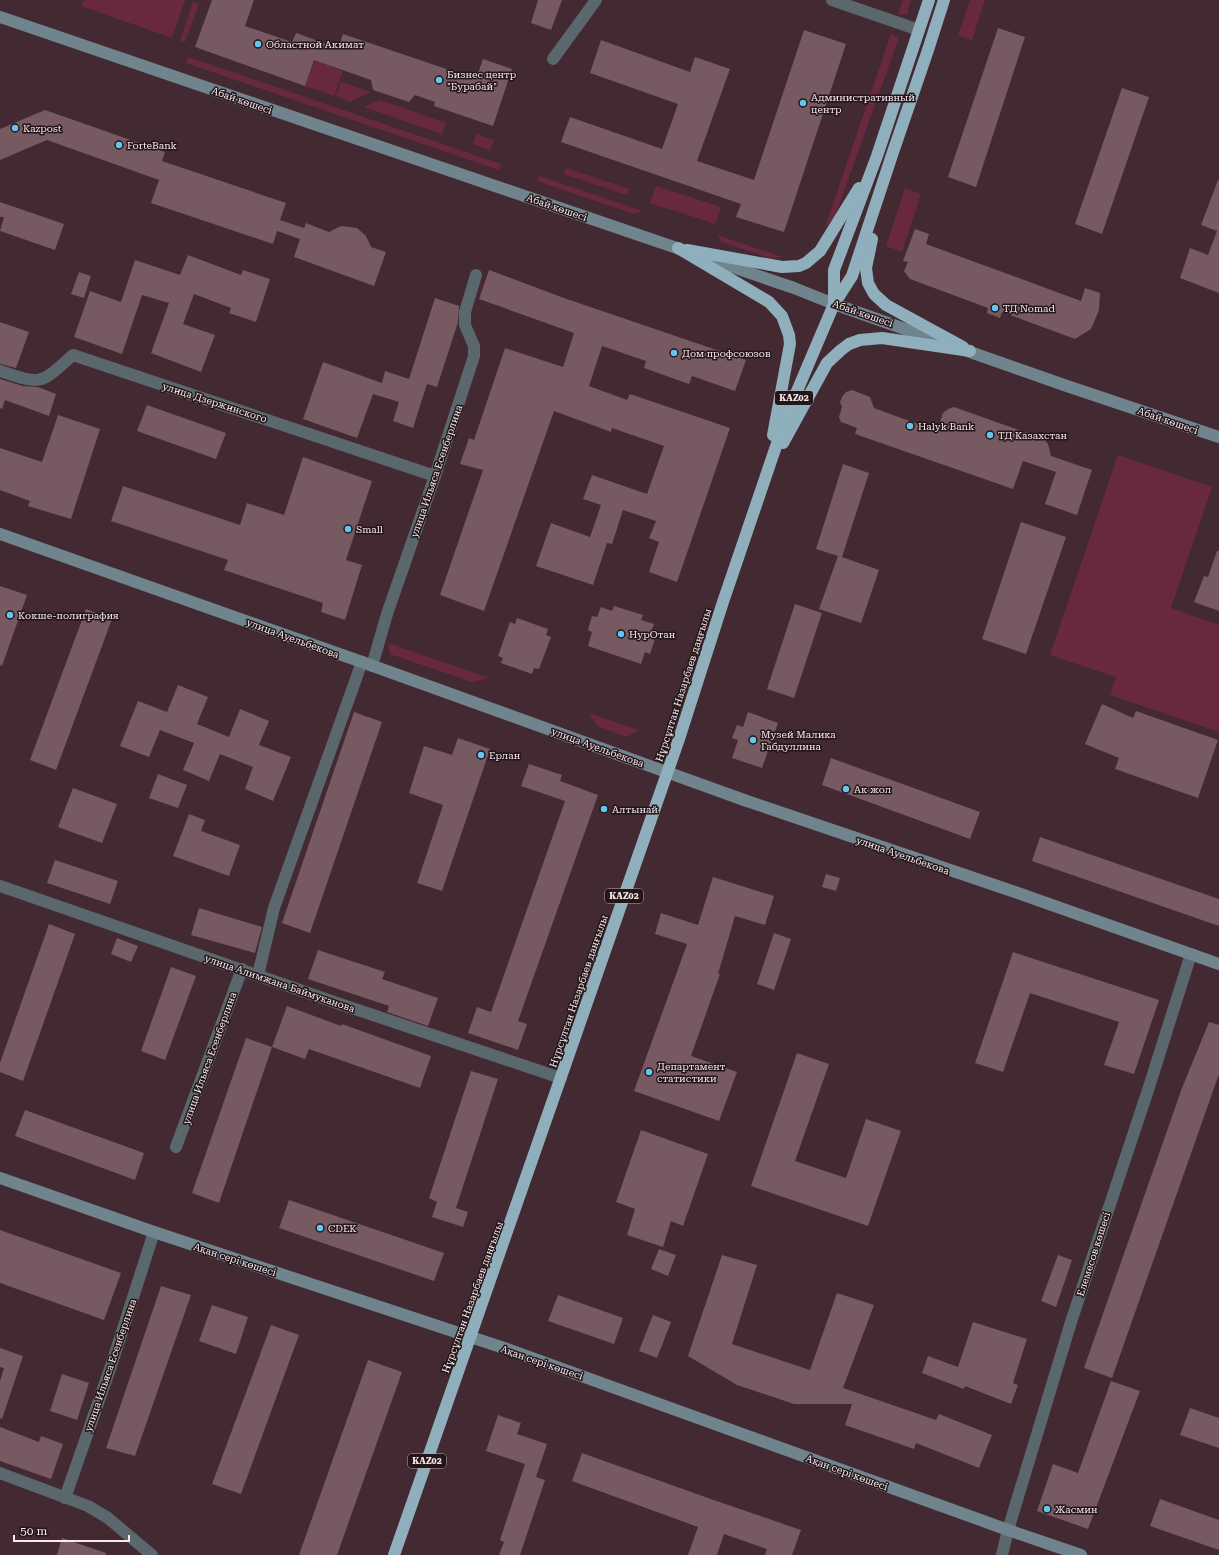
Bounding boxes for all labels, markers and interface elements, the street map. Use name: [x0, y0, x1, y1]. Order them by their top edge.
marker: Областной Акимат: [253, 39, 263, 49]
place label: Областной Акимат: [266, 39, 364, 50]
place label: Бизнес центр "Бурабай": [447, 69, 517, 92]
marker: Бизнес центр "Бурабай": [434, 75, 444, 85]
street label: Абай көшесі: [210, 85, 274, 116]
place label: Административный центр: [811, 92, 915, 115]
marker: Административный центр: [798, 98, 808, 108]
marker: Kazpost: [10, 123, 20, 133]
place label: Kazpost: [23, 123, 62, 134]
marker: ForteBank: [114, 140, 124, 150]
place label: ForteBank: [127, 140, 177, 151]
street label: Абай көшесі: [525, 192, 589, 223]
street label: Абай көшесі: [831, 298, 895, 329]
marker: ТД Nomad: [990, 303, 1000, 313]
place label: ТД Nomad: [1003, 303, 1055, 314]
marker: Дом профсоюзов: [669, 348, 679, 358]
place label: Дом профсоюзов: [682, 348, 771, 359]
street label: улица Дзержинского: [161, 380, 268, 425]
road number: KАZ02: [775, 391, 813, 405]
street label: улица Ильяса Есенберлина: [409, 403, 465, 539]
street label: Абай көшесі: [1136, 405, 1200, 436]
marker: Halyk Bank: [905, 421, 915, 431]
place label: Halyk Bank: [918, 421, 975, 432]
marker: ТД Казахстан: [985, 430, 995, 440]
place label: ТД Казахстан: [998, 430, 1067, 441]
marker: Small: [343, 524, 353, 534]
place label: Small: [356, 524, 383, 535]
street label: Нұрсұлтан Назарбаев даңғылы: [653, 607, 714, 763]
marker: Кокше-полиграфия: [5, 610, 15, 620]
place label: Кокше-полиграфия: [18, 610, 119, 621]
street label: улица Ауельбекова: [245, 617, 341, 661]
marker: НурОтан: [616, 629, 626, 639]
place label: НурОтан: [629, 629, 676, 640]
street label: улица Ауельбекова: [550, 726, 646, 770]
place label: Музей Малика Габдуллина: [761, 729, 836, 752]
marker: Музей Малика Габдуллина: [748, 735, 758, 745]
marker: Ерлан: [476, 750, 486, 760]
place label: Ерлан: [489, 750, 521, 761]
marker: Ак жол: [841, 784, 851, 794]
place label: Ак жол: [854, 784, 891, 795]
marker: Алтынай: [599, 804, 609, 814]
place label: Алтынай: [612, 804, 658, 815]
street label: улица Ауельбекова: [855, 834, 951, 877]
road number: KАZ02: [605, 889, 643, 903]
street label: Нұрсұлтан Назарбаев даңғылы: [547, 913, 610, 1069]
street label: улица Алимжана Баймуканова: [203, 953, 357, 1015]
street label: улица Ильяса Есенберлина: [180, 990, 239, 1126]
place label: Департамент статистики: [657, 1061, 726, 1084]
marker: Департамент статистики: [644, 1067, 654, 1077]
street label: Елемесов көшесі: [1075, 1211, 1112, 1298]
street label: Нұрсұлтан Назарбаев даңғылы: [440, 1220, 505, 1374]
marker: CDEK: [315, 1223, 325, 1233]
place label: CDEK: [328, 1223, 357, 1234]
street label: Ақан сері көшесі: [192, 1241, 278, 1278]
street label: улица Ильяса Есенберлина: [83, 1297, 139, 1433]
street label: Ақан сері көшесі: [499, 1343, 584, 1382]
street label: Ақан сері көшесі: [804, 1453, 889, 1492]
road number: KАZ02: [408, 1454, 446, 1468]
marker: Жасмин: [1042, 1504, 1052, 1514]
place label: Жасмин: [1055, 1504, 1098, 1515]
scale bar: [14, 1517, 129, 1543]
text: 50 m: [20, 1524, 47, 1538]

